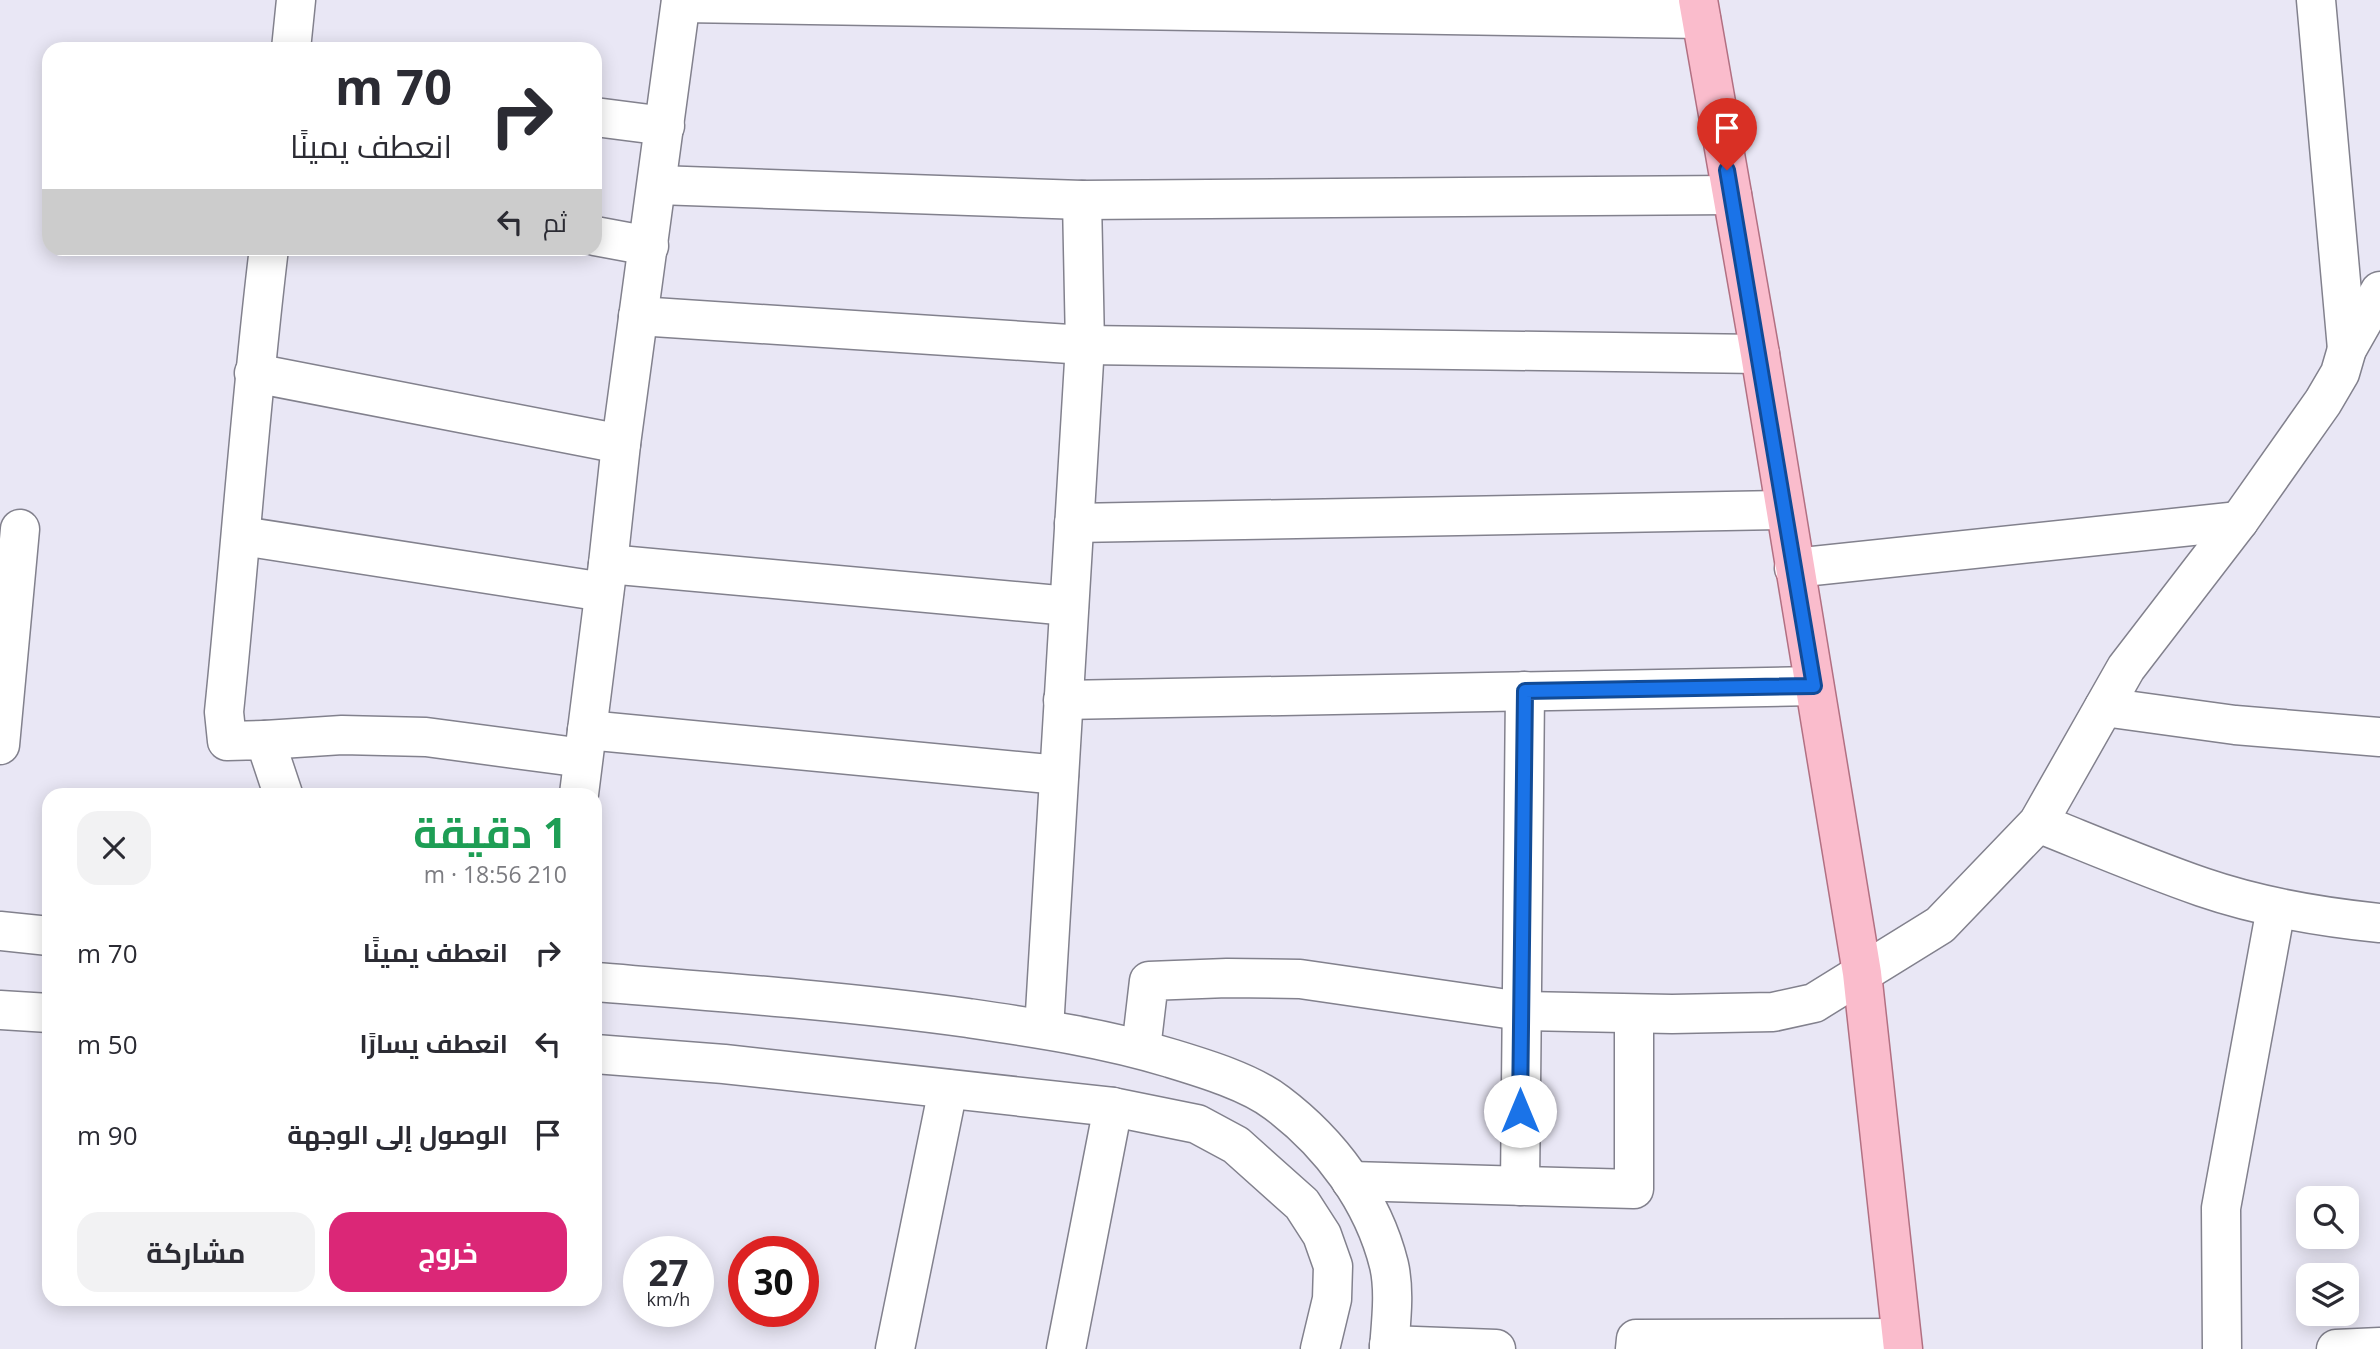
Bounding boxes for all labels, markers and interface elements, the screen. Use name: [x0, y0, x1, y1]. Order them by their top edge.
text: 70 m: [335, 53, 452, 119]
icon: right: [476, 70, 567, 161]
pin: [1697, 98, 1757, 170]
icon: arrive: [1708, 109, 1746, 147]
text: انعطف يمينًا: [290, 124, 452, 167]
icon: left: [491, 203, 529, 241]
text: ثم: [543, 204, 567, 240]
text: 1 دقيقة: [413, 803, 567, 860]
button: close: [77, 811, 151, 885]
text: 210 m · 18:56: [424, 858, 567, 890]
text: انعطف يمينًا: [363, 934, 508, 970]
icon: right: [529, 934, 567, 972]
text: 70 m: [77, 935, 138, 971]
text: انعطف يسارًا: [359, 1025, 508, 1061]
icon: left: [529, 1025, 567, 1063]
text: 50 m: [77, 1026, 138, 1062]
position arrow: [1483, 1074, 1557, 1148]
text: الوصول إلى الوجهة: [287, 1116, 508, 1152]
icon: arrive: [529, 1116, 567, 1154]
text: 90 m: [77, 1117, 138, 1153]
map controls: [2296, 1186, 2359, 1326]
button: search: [2296, 1186, 2359, 1249]
button: مشاركة: [77, 1212, 315, 1292]
button: خروج: [329, 1212, 567, 1292]
speed limit sign: 30: [728, 1236, 819, 1327]
text: 27: [648, 1249, 689, 1296]
button: layers: [2296, 1263, 2359, 1326]
text: km/h: [647, 1287, 690, 1311]

